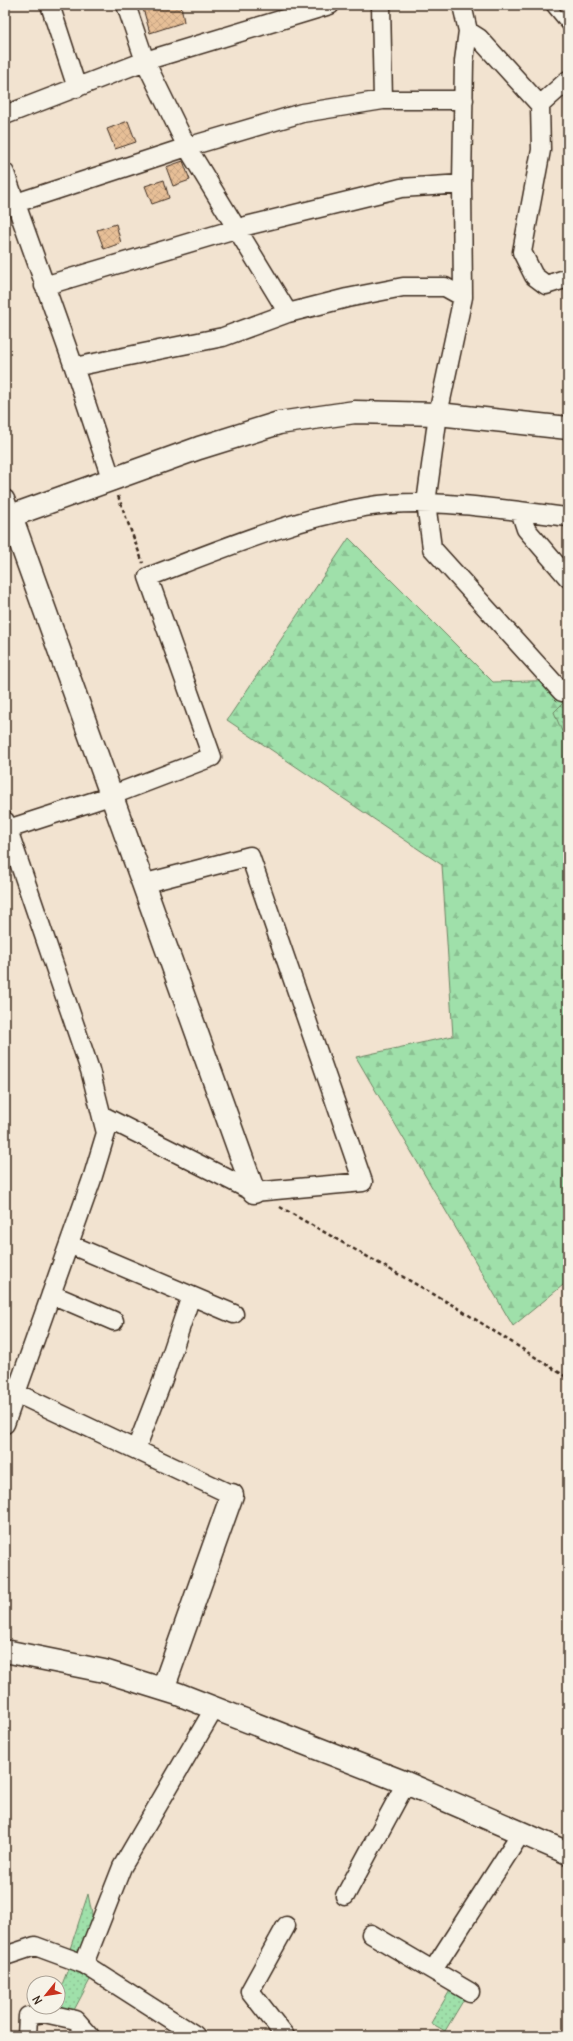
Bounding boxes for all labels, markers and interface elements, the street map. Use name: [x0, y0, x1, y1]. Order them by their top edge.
north arrow: [26, 1975, 66, 2015]
text: N: [29, 1993, 45, 2007]

